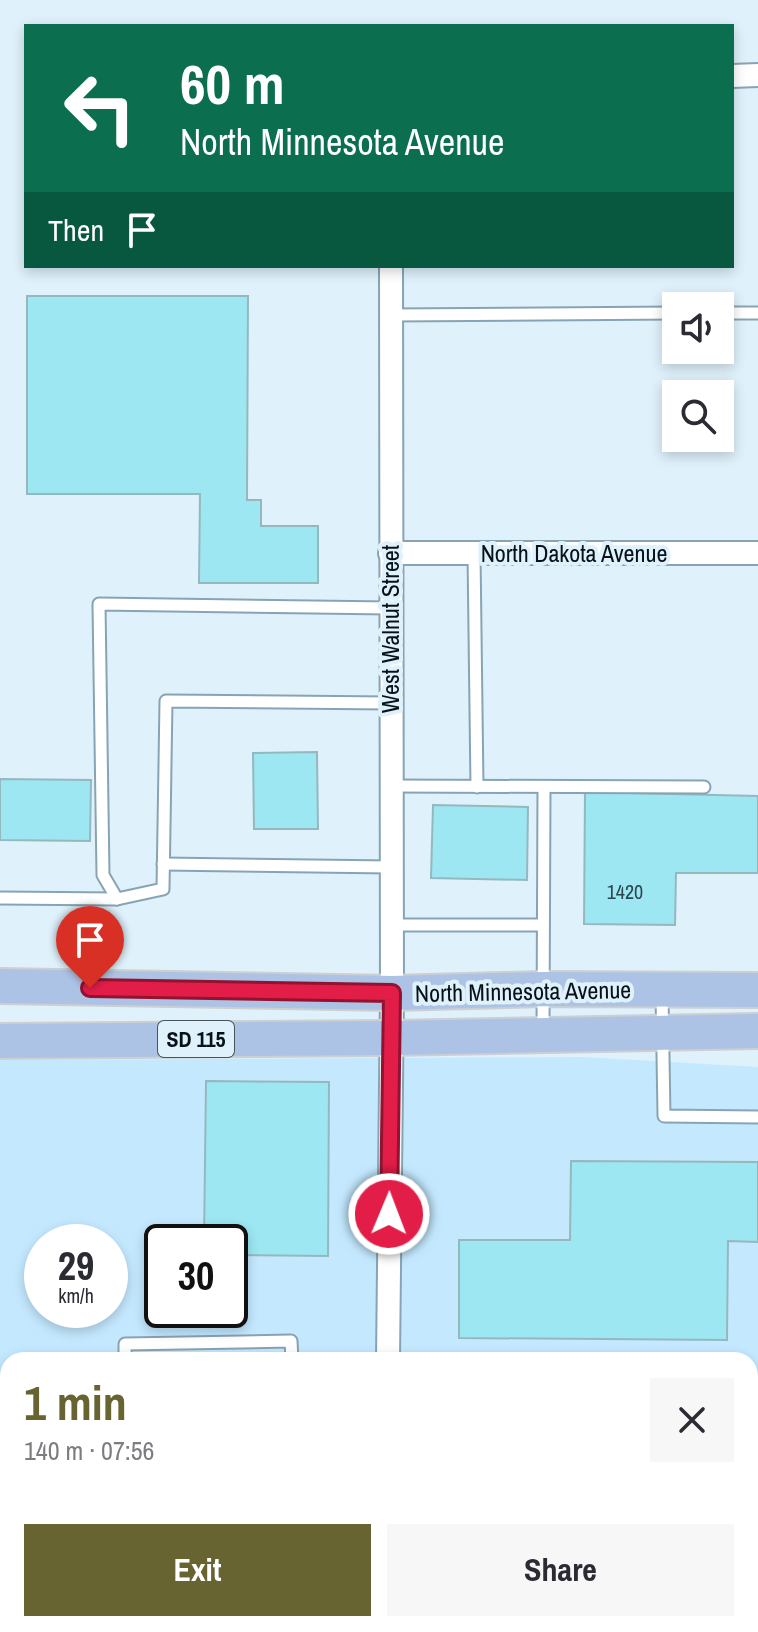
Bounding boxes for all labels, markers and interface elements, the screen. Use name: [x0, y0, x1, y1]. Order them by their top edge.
text: 60 m: [180, 46, 285, 121]
icon: left: [48, 56, 152, 160]
text: North Minnesota Avenue: [180, 118, 504, 166]
icon: arrive: [120, 208, 164, 252]
text: Then: [48, 210, 104, 250]
map controls: [662, 292, 734, 452]
button: sound: [662, 292, 734, 364]
button: search: [662, 380, 734, 452]
street label: North Dakota Avenue: [481, 537, 667, 569]
street label: West Walnut Street: [374, 544, 406, 713]
house number: 1420: [607, 878, 643, 905]
pin: [56, 906, 124, 988]
icon: arrive: [68, 918, 112, 962]
street label: North Minnesota Avenue: [415, 973, 631, 1009]
road number: SD 115: [158, 1021, 234, 1057]
position arrow: [347, 1172, 431, 1256]
speed limit sign: 30: [144, 1224, 248, 1328]
text: 29: [58, 1239, 94, 1292]
text: km/h: [58, 1282, 94, 1309]
text: 1 min: [24, 1370, 127, 1435]
button: close: [650, 1378, 734, 1462]
text: 140 m · 07:56: [24, 1433, 154, 1468]
button: Exit: [24, 1524, 371, 1616]
button: Share: [387, 1524, 734, 1616]

